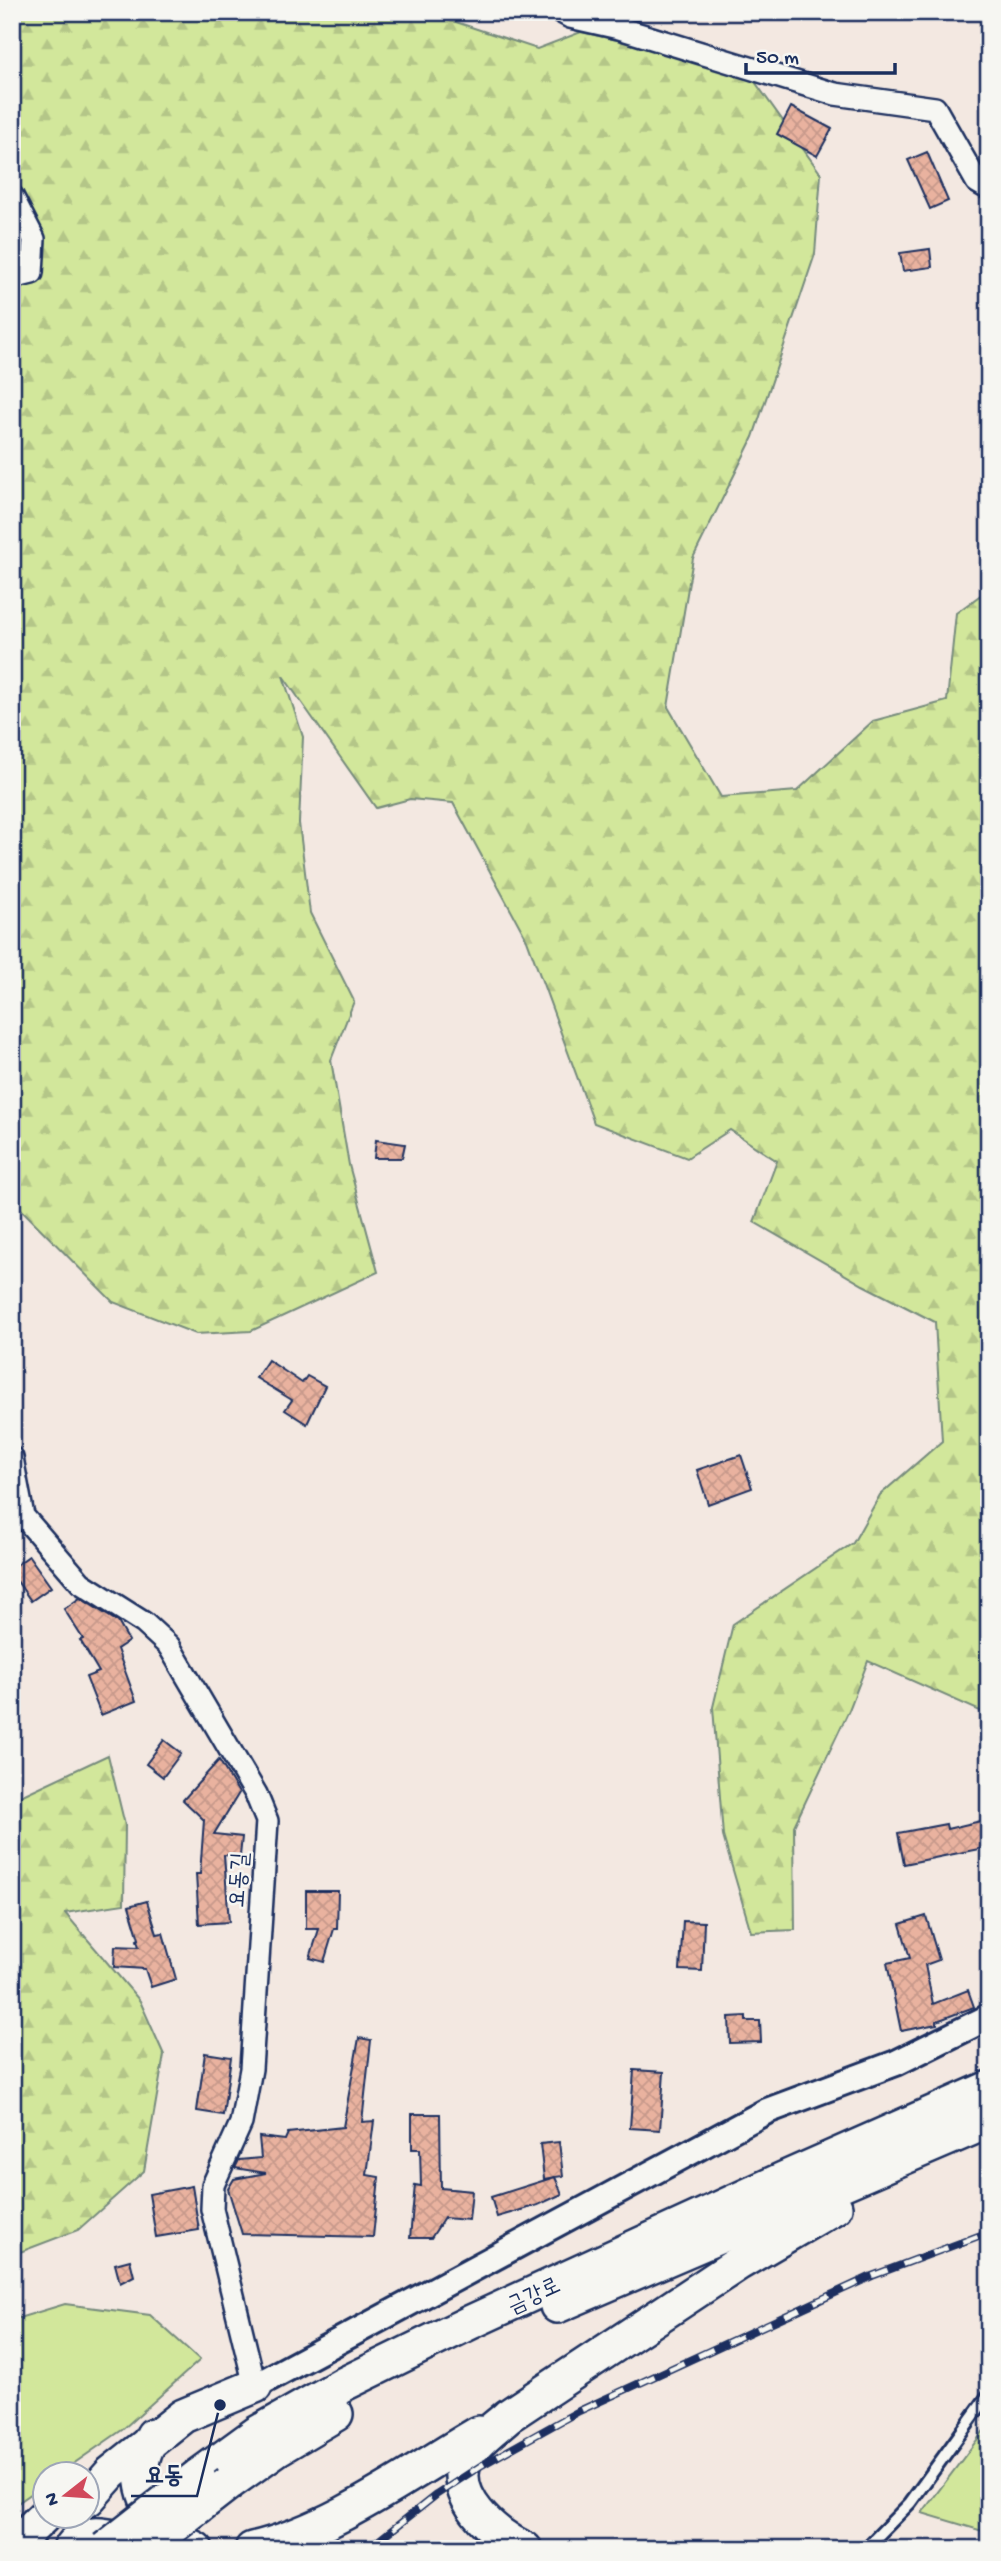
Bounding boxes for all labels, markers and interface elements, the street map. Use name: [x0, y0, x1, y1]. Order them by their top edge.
scale bar: [746, 32, 894, 76]
text: 50 m: [756, 47, 799, 72]
street label: 요동길: [225, 1852, 256, 1909]
street label: 금강로: [504, 2273, 565, 2321]
callout: 요동: [131, 2451, 197, 2496]
north arrow: [32, 2460, 102, 2530]
text: 요동: [145, 2463, 183, 2492]
text: N: [40, 2490, 66, 2508]

